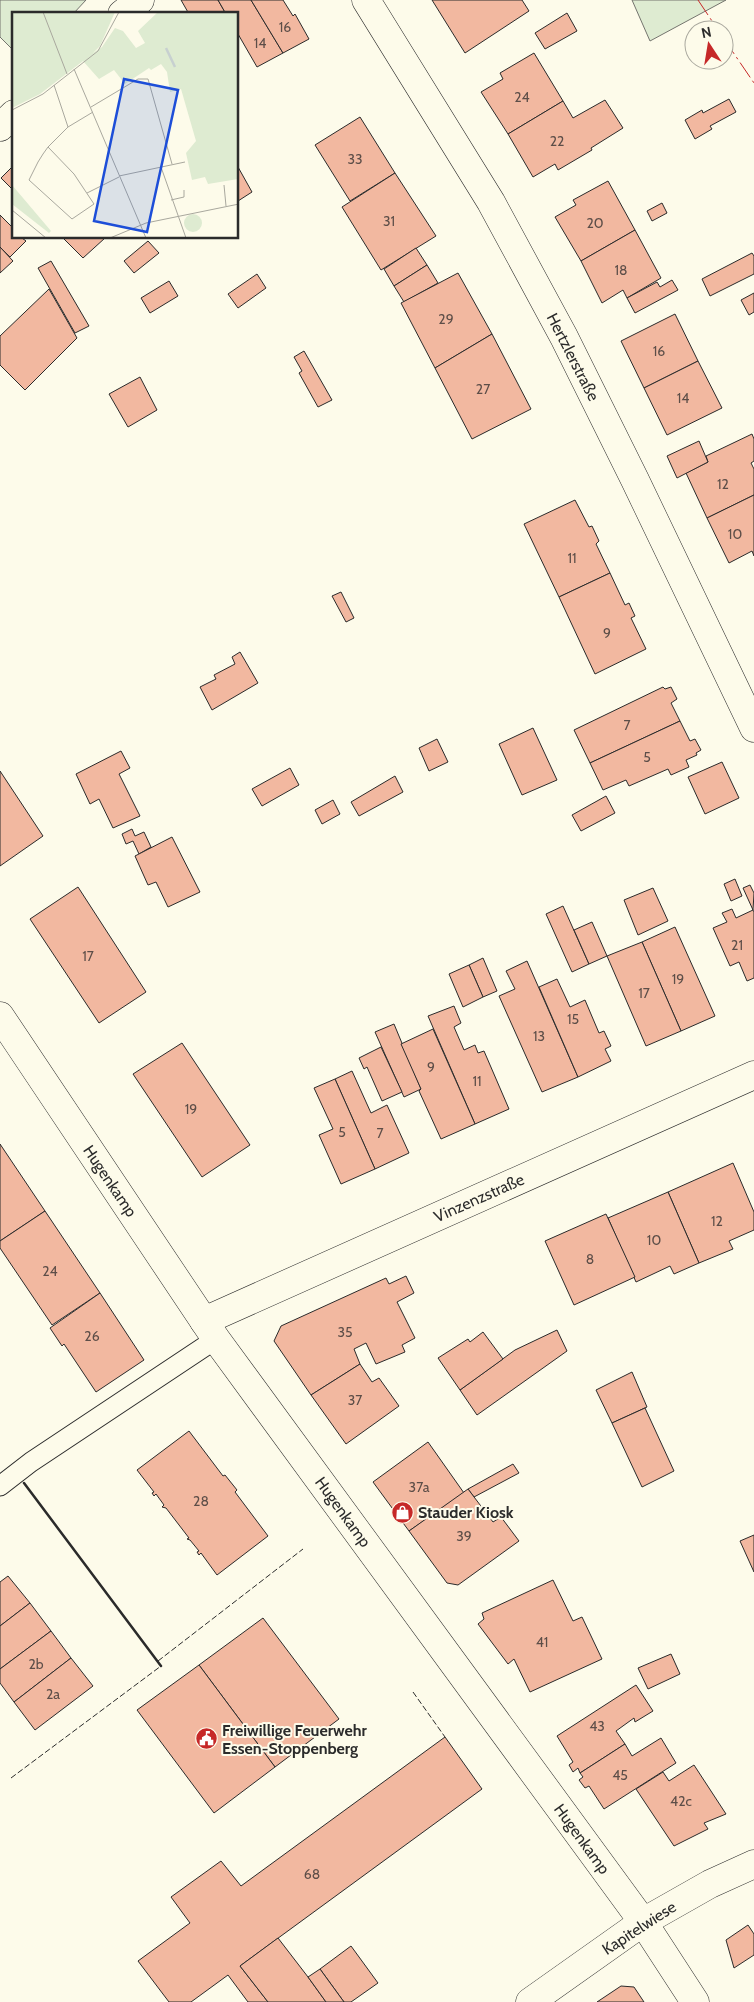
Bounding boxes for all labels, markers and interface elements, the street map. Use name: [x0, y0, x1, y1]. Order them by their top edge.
inset map: [12, 12, 239, 239]
house number: 16: [279, 18, 291, 36]
north arrow: [684, 20, 734, 70]
text: N: [700, 22, 713, 42]
house number: 14: [254, 34, 266, 52]
house number: 24: [514, 88, 530, 106]
house number: 22: [550, 132, 564, 150]
house number: 33: [347, 150, 363, 168]
house number: 31: [383, 212, 395, 230]
house number: 20: [586, 214, 604, 232]
house number: 18: [614, 261, 628, 279]
house number: 29: [438, 310, 454, 328]
street label: Hertzlerstraße: [543, 310, 603, 404]
house number: 16: [653, 342, 665, 360]
house number: 27: [476, 380, 490, 398]
house number: 14: [677, 389, 689, 407]
house number: 12: [717, 475, 729, 493]
house number: 10: [728, 525, 742, 543]
house number: 11: [567, 549, 577, 567]
house number: 9: [603, 624, 611, 642]
house number: 7: [623, 716, 631, 734]
house number: 5: [643, 748, 651, 766]
house number: 21: [731, 936, 743, 954]
house number: 17: [82, 947, 94, 965]
house number: 19: [672, 970, 684, 988]
house number: 17: [638, 984, 650, 1002]
house number: 15: [567, 1010, 579, 1028]
house number: 13: [533, 1027, 545, 1045]
house number: 9: [427, 1058, 435, 1076]
house number: 11: [472, 1072, 482, 1090]
house number: 19: [185, 1100, 197, 1118]
house number: 5: [338, 1123, 346, 1141]
house number: 7: [376, 1124, 384, 1142]
street label: Hugenkamp: [79, 1142, 141, 1221]
street label: Vinzenzstraße: [431, 1170, 527, 1226]
house number: 12: [711, 1212, 723, 1230]
house number: 10: [647, 1231, 661, 1249]
house number: 8: [586, 1250, 594, 1268]
house number: 24: [42, 1262, 58, 1280]
house number: 35: [337, 1323, 353, 1341]
house number: 26: [84, 1327, 100, 1345]
house number: 37: [348, 1391, 362, 1409]
street label: Hugenkamp: [311, 1473, 375, 1551]
house number: 37a: [409, 1478, 430, 1496]
house number: 28: [193, 1492, 209, 1510]
shop icon: Stauder Kiosk: [390, 1500, 414, 1524]
place label: Stauder Kiosk: [418, 1503, 514, 1522]
house number: 39: [456, 1527, 472, 1545]
house number: 41: [536, 1633, 548, 1651]
house number: 2b: [28, 1655, 44, 1673]
house number: 2a: [46, 1685, 60, 1703]
house number: 43: [589, 1717, 605, 1735]
place label: Freiwillige Feuerwehr Essen-Stoppenberg: [222, 1721, 368, 1758]
public building icon: Freiwillige Feuerwehr Essen-Stoppenberg: [194, 1727, 218, 1751]
house number: 45: [612, 1766, 628, 1784]
house number: 42c: [670, 1792, 692, 1810]
street label: Hugenkamp: [550, 1800, 614, 1878]
house number: 68: [304, 1865, 320, 1883]
street label: Kapitelwiese: [598, 1897, 680, 1959]

